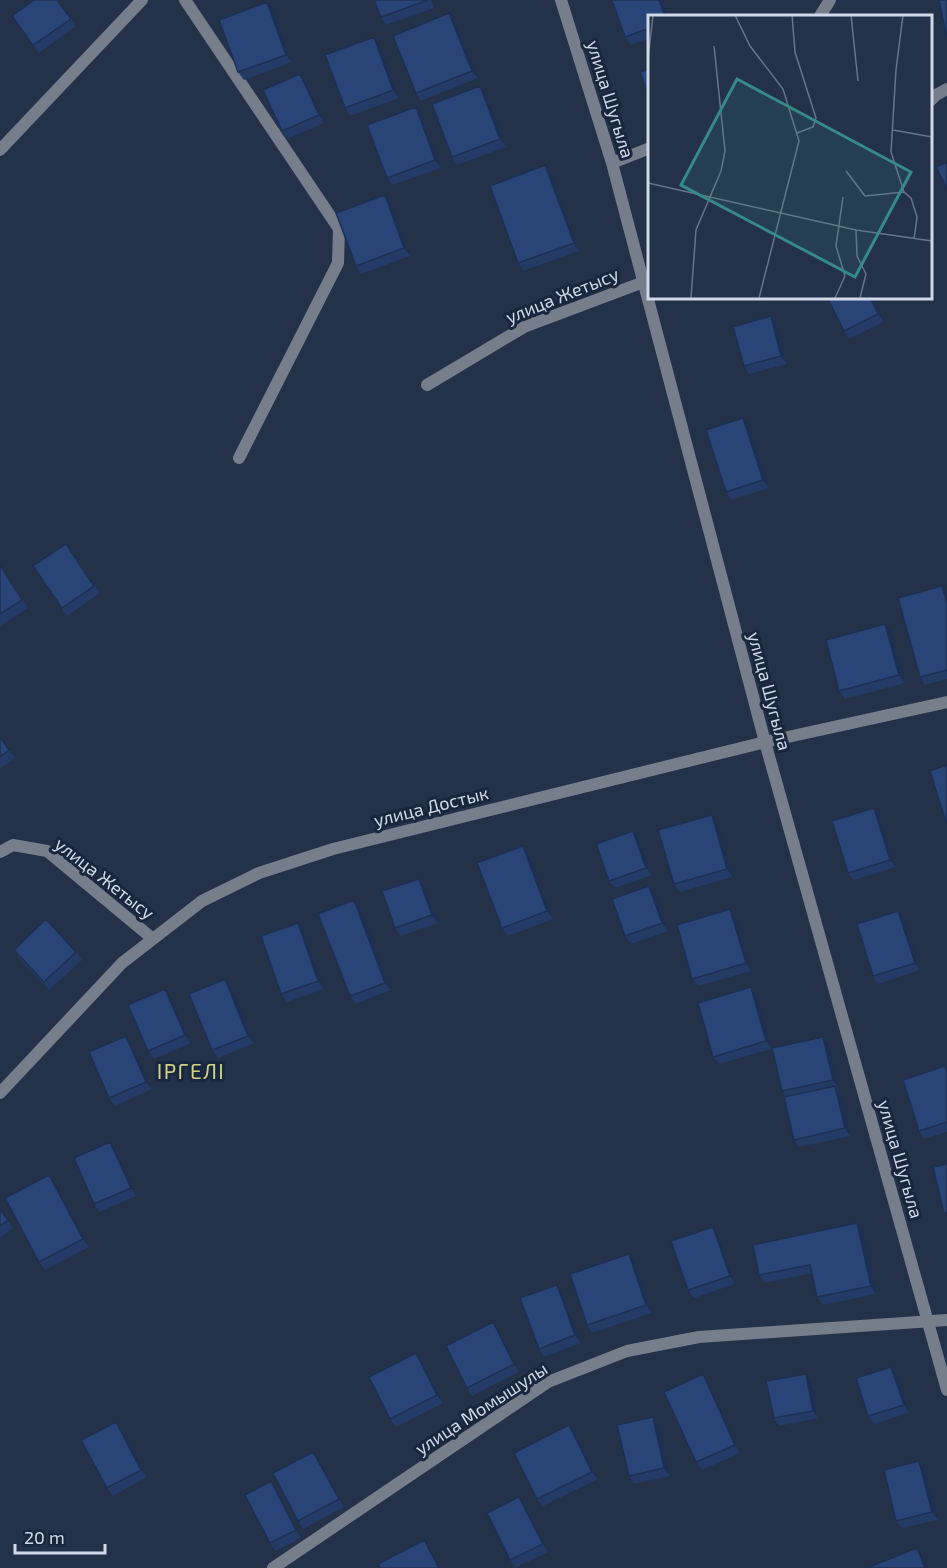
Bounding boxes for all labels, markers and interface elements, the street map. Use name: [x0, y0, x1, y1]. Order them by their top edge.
inset map: [648, 15, 932, 298]
street label: улица Шугыла: [583, 37, 639, 161]
street label: улица Жетысу: [502, 262, 622, 328]
street label: улица Шугыла: [744, 629, 796, 753]
street label: улица Достык: [371, 781, 491, 831]
street label: улица Жетысу: [51, 832, 159, 924]
district label: ІРГЕЛІ: [157, 1058, 225, 1083]
street label: улица Шугыла: [874, 1097, 928, 1221]
street label: улица Момышулы: [411, 1357, 551, 1459]
scale bar: [15, 1517, 105, 1555]
text: 20 m: [24, 1526, 65, 1548]

